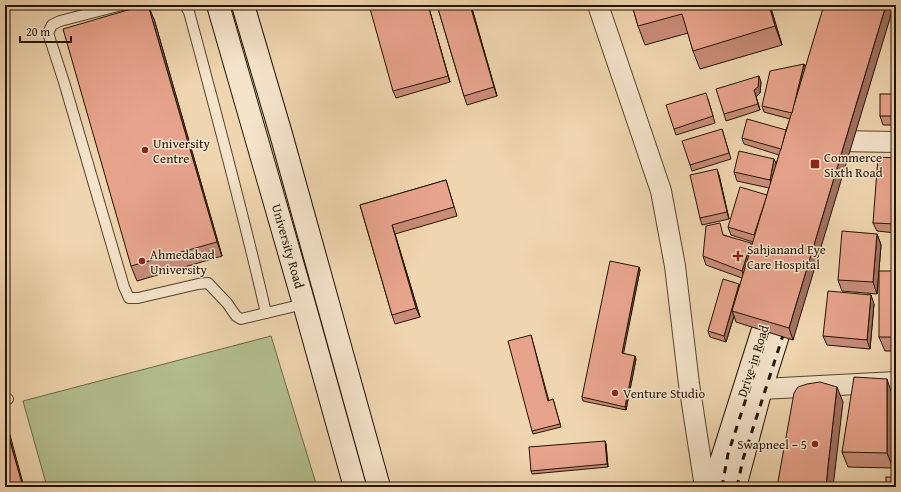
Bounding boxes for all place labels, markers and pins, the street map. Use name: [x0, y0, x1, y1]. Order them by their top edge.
place label: University Centre: [153, 134, 211, 168]
marker: University Centre: [140, 145, 150, 155]
place label: Commerce Sixth Road: [824, 148, 883, 182]
marker: Commerce Sixth Road: [809, 158, 821, 170]
place label: Sahjanand Eye Care Hospital: [747, 240, 826, 274]
place label: Ahmedabad University: [150, 245, 215, 279]
marker: Sahjanand Eye Care Hospital: [732, 250, 744, 262]
marker: Ahmedabad University: [137, 256, 147, 266]
place label: Venture Studio: [623, 384, 705, 403]
marker: Venture Studio: [610, 388, 620, 398]
place label: Swapneel – 5: [737, 435, 807, 454]
marker: Swapneel – 5: [810, 439, 820, 449]

